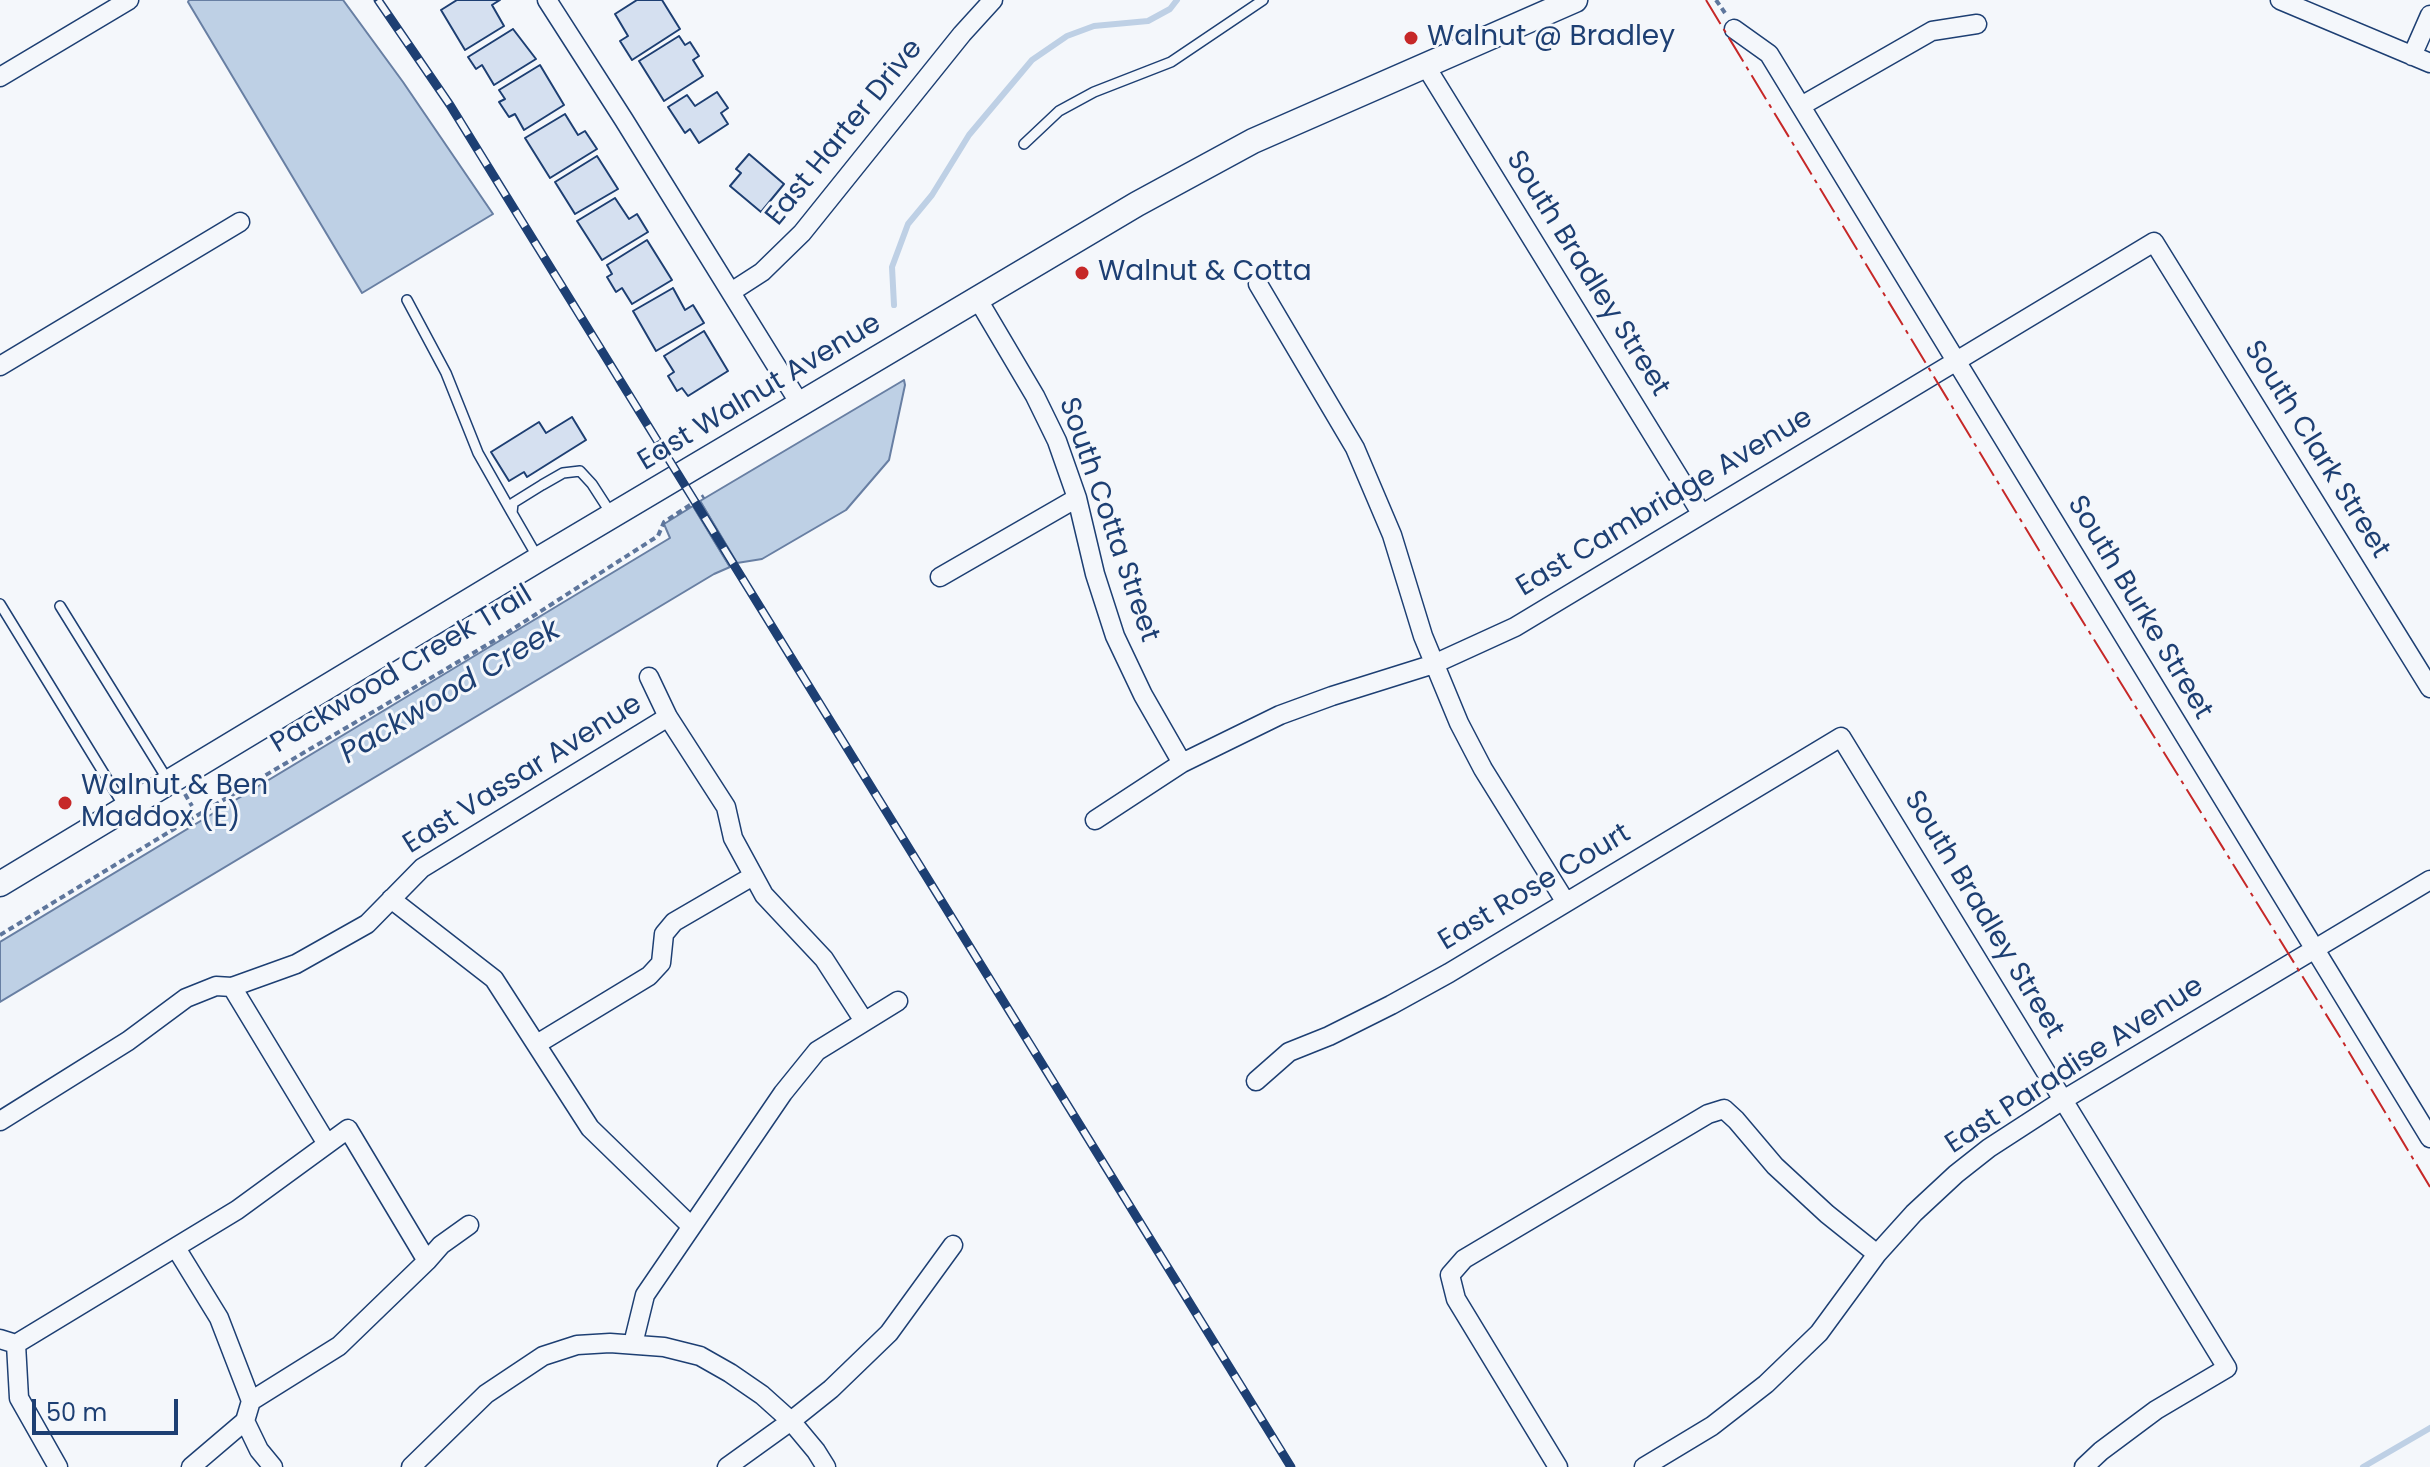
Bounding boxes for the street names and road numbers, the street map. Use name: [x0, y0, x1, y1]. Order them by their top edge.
street label: East Harter Drive: [760, 33, 930, 233]
street label: South Bradley Street: [1498, 145, 1676, 403]
street label: East Walnut Avenue: [632, 307, 888, 479]
street label: South Clark Street: [2236, 335, 2396, 565]
street label: South Cotta Street: [1050, 393, 1166, 647]
street label: East Cambridge Avenue: [1511, 401, 1819, 605]
street label: South Burke Street: [2059, 490, 2219, 726]
street label: Packwood Creek Trail: [265, 579, 539, 761]
street label: East Vassar Avenue: [398, 688, 648, 862]
street label: South Bradley Street: [1896, 785, 2070, 1045]
street label: East Rose Court: [1433, 817, 1637, 959]
street label: East Paradise Avenue: [1940, 970, 2210, 1162]

